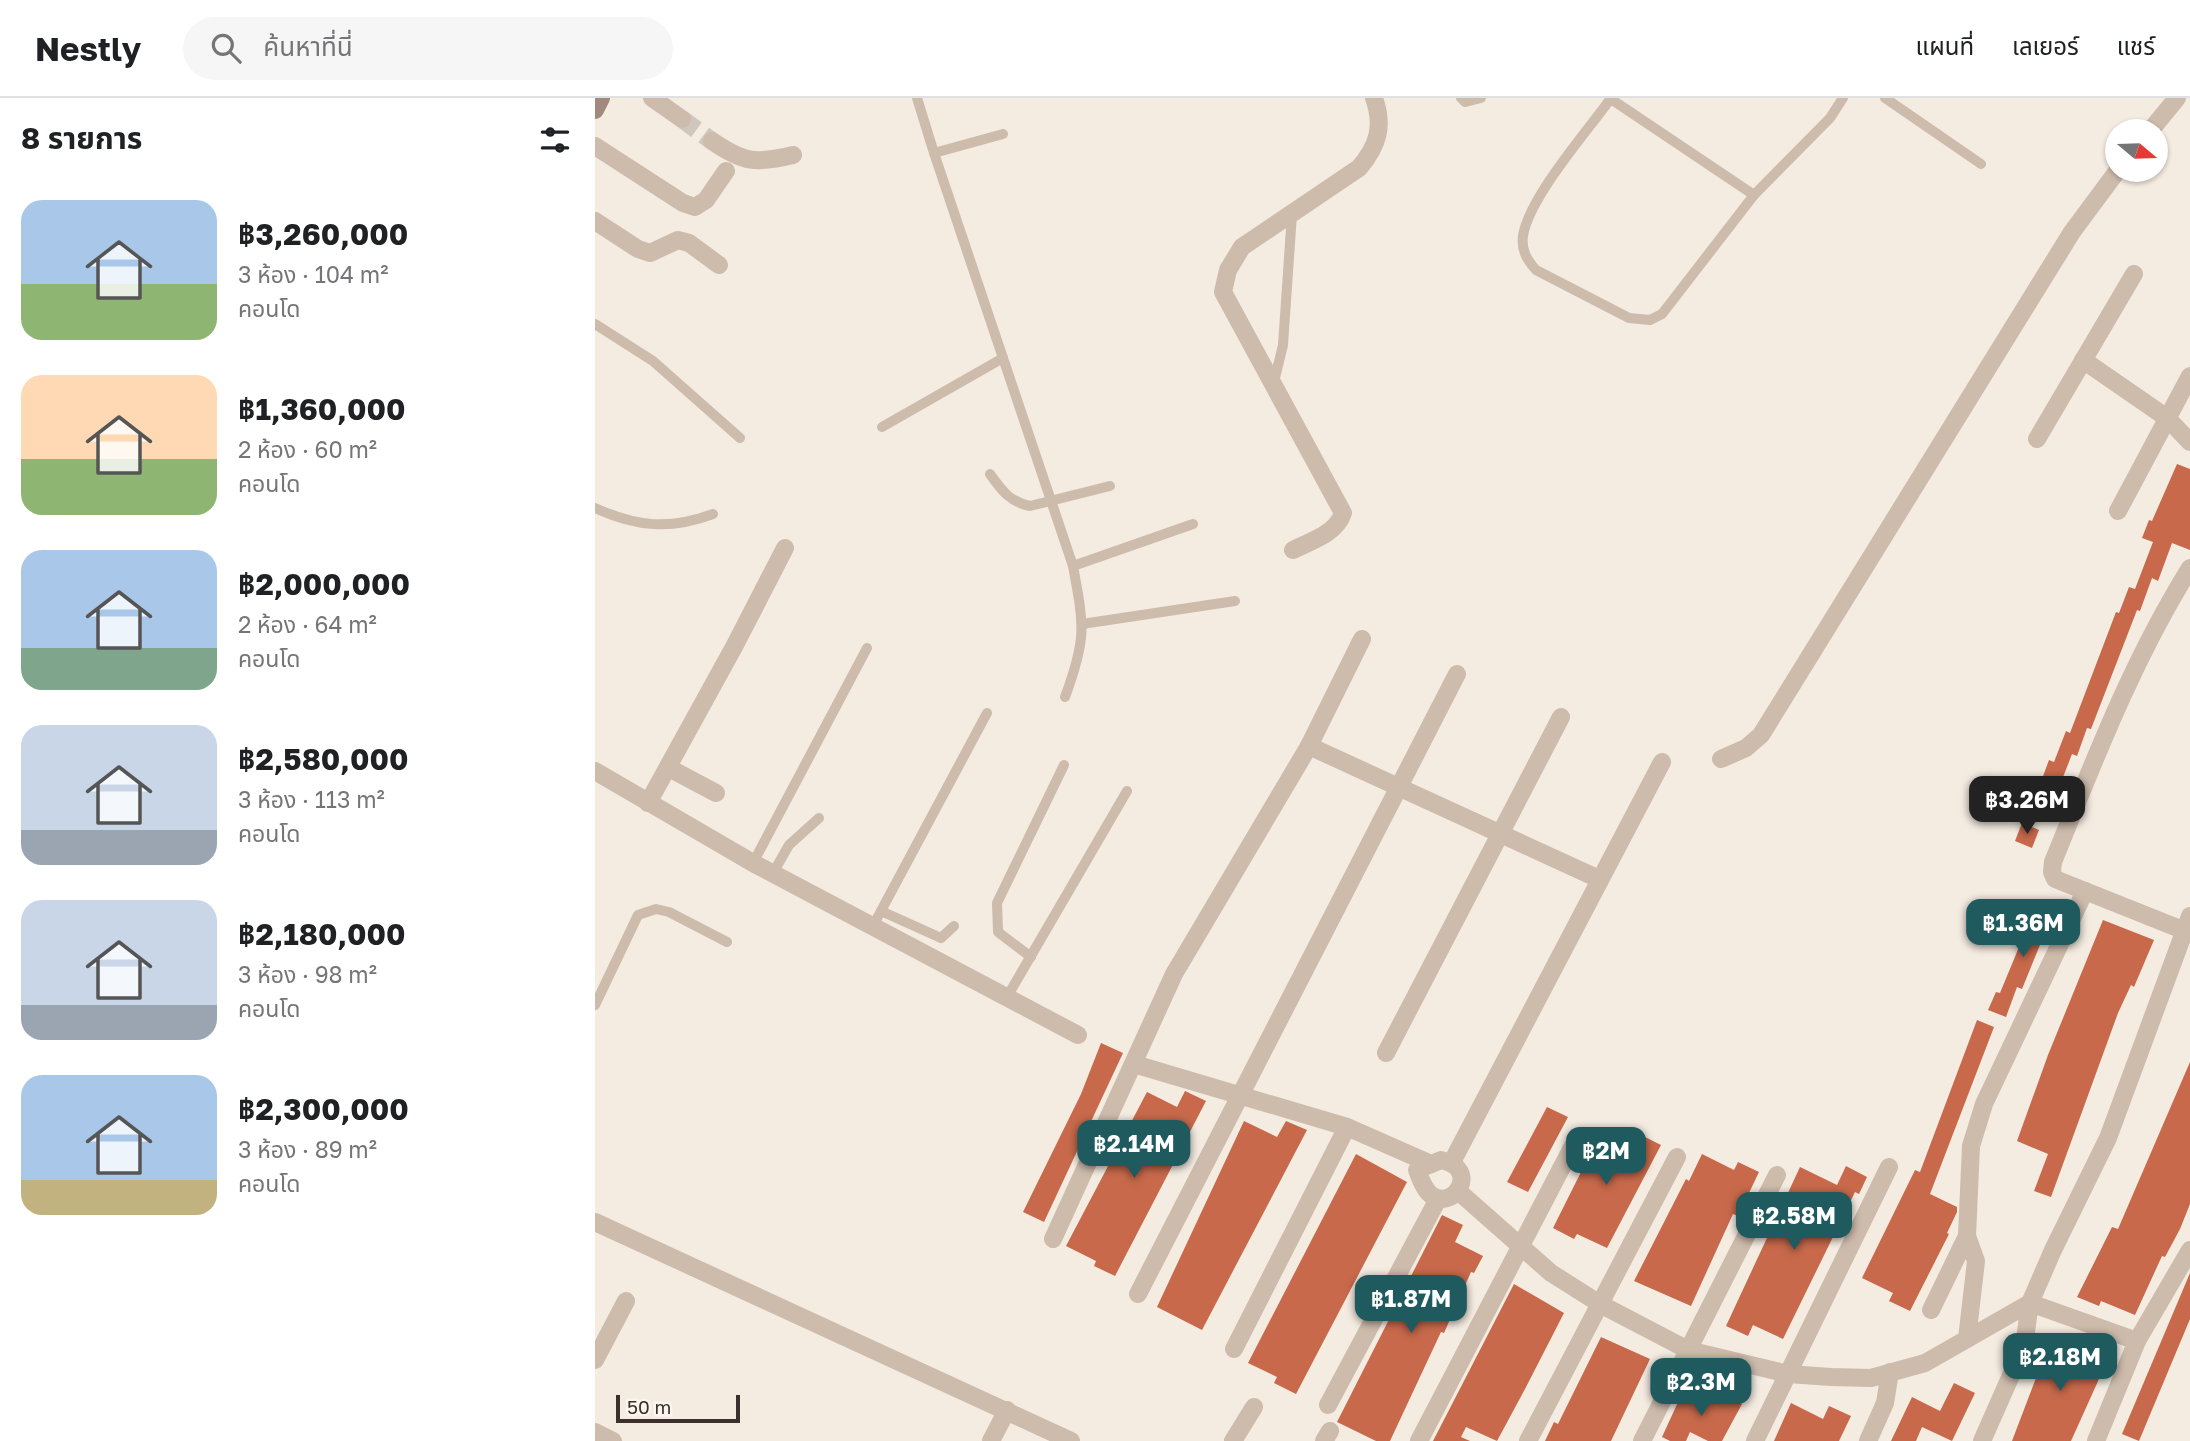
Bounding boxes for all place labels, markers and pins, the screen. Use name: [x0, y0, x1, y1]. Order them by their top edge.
pin: ฿3.26M: [1970, 776, 2084, 836]
pin: ฿1.36M: [1966, 900, 2080, 959]
pin: ฿2.14M: [1077, 1121, 1191, 1180]
pin: ฿2M: [1572, 1128, 1640, 1187]
pin: ฿2.58M: [1737, 1192, 1851, 1252]
pin: ฿1.87M: [1354, 1276, 1468, 1335]
pin: ฿2.18M: [2003, 1334, 2117, 1393]
pin: ฿2.3M: [1652, 1358, 1750, 1418]

